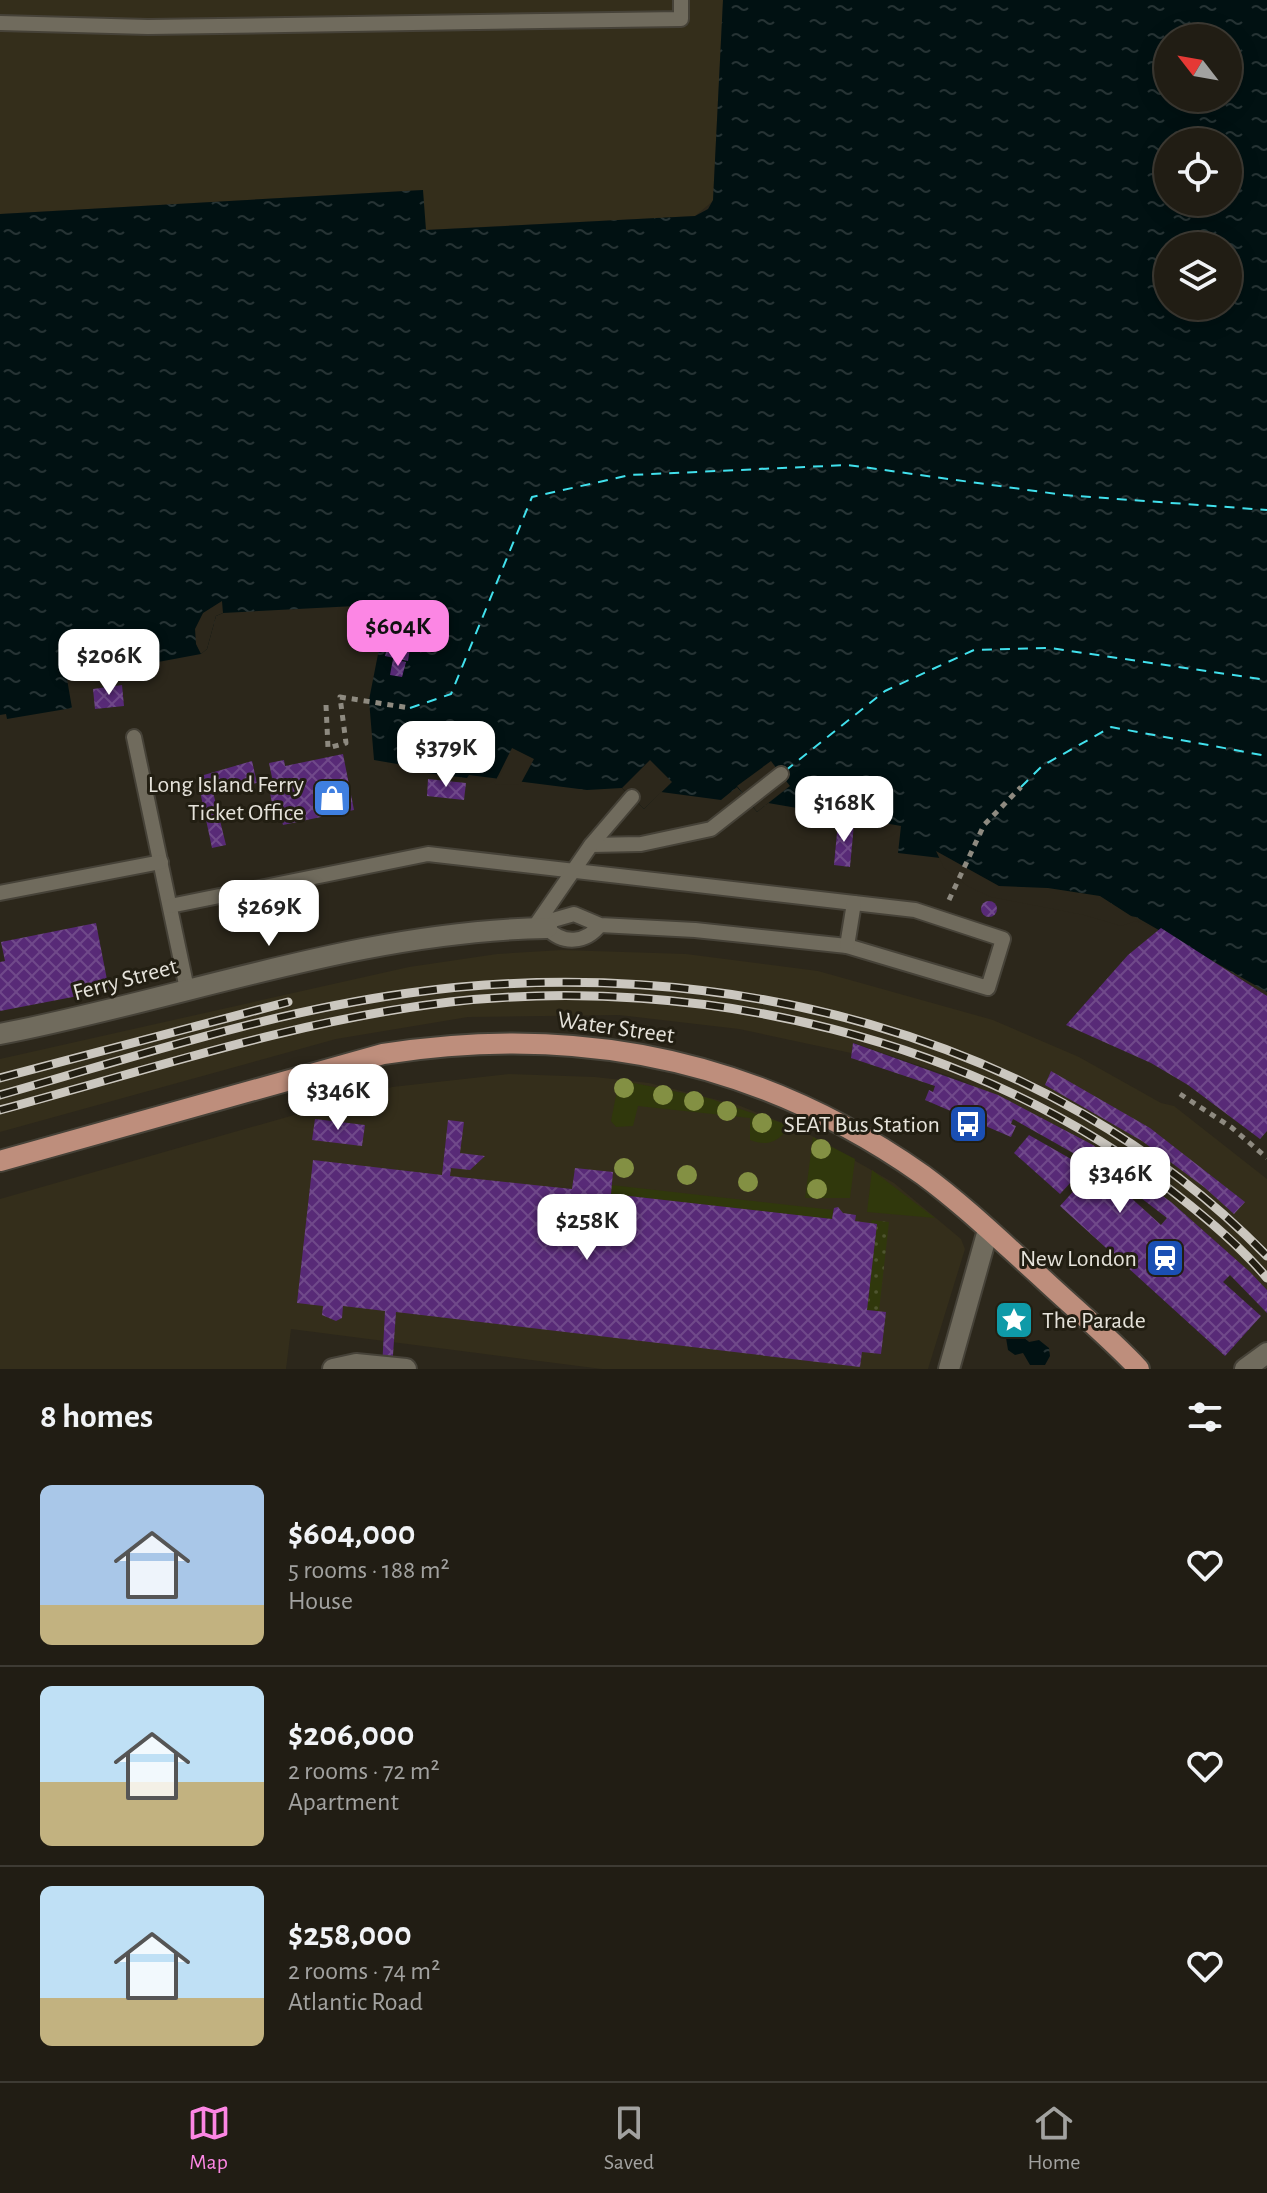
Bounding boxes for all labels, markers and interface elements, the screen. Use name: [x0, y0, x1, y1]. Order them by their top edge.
north arrow: [1154, 24, 1242, 112]
map controls: [1154, 24, 1242, 320]
button: locate: [1154, 128, 1242, 216]
button: layers: [1154, 232, 1242, 320]
pin: $604K: [342, 600, 454, 668]
text: $604K: [365, 613, 431, 639]
pin: $206K: [53, 629, 165, 697]
text: $206K: [76, 642, 142, 668]
pin: $379K: [390, 721, 502, 789]
text: $379K: [415, 734, 477, 760]
place label: Long Island Ferry Ticket Office: [148, 773, 304, 825]
pin: $168K: [788, 776, 900, 844]
shop icon: Long Island Ferry Ticket Office: [311, 777, 353, 819]
text: $168K: [813, 789, 875, 815]
pin: $269K: [213, 880, 325, 948]
text: $269K: [237, 893, 301, 919]
street label: Ferry Street: [70, 954, 180, 1005]
street label: Water Street: [556, 1008, 676, 1048]
pin: $346K: [282, 1064, 394, 1132]
text: $346K: [306, 1077, 370, 1103]
bus stop icon: SEAT Bus Station: [947, 1103, 989, 1145]
place label: SEAT Bus Station: [783, 1113, 940, 1137]
pin: $346K: [1064, 1147, 1176, 1215]
text: $346K: [1088, 1160, 1152, 1186]
pin: $258K: [531, 1194, 643, 1262]
text: $258K: [555, 1207, 619, 1233]
station icon: New London: [1144, 1237, 1186, 1279]
place label: New London: [1020, 1247, 1137, 1271]
place icon: The Parade: [993, 1299, 1035, 1341]
place label: The Parade: [1042, 1309, 1146, 1333]
icon: filters: [1183, 1395, 1227, 1439]
text: 8 homes: [40, 1400, 153, 1434]
icon: home: [104, 1517, 200, 1613]
text: $604,000: [288, 1517, 415, 1551]
icon: heart: [1183, 1543, 1227, 1587]
text: 5 rooms · 188 m²: [288, 1557, 450, 1583]
text: House: [288, 1588, 353, 1614]
icon: home: [104, 1718, 200, 1814]
text: $206,000: [288, 1718, 414, 1752]
icon: heart: [1183, 1744, 1227, 1788]
text: 2 rooms · 72 m²: [288, 1758, 440, 1784]
text: Apartment: [288, 1789, 399, 1815]
icon: home: [104, 1918, 200, 2014]
text: $258,000: [288, 1918, 412, 1952]
icon: heart: [1183, 1944, 1227, 1988]
text: 2 rooms · 74 m²: [288, 1958, 440, 1984]
text: Atlantic Road: [288, 1989, 423, 2015]
tab: Map: [187, 2101, 231, 2175]
tab: Saved: [604, 2101, 654, 2175]
tab: Home: [1027, 2101, 1080, 2175]

